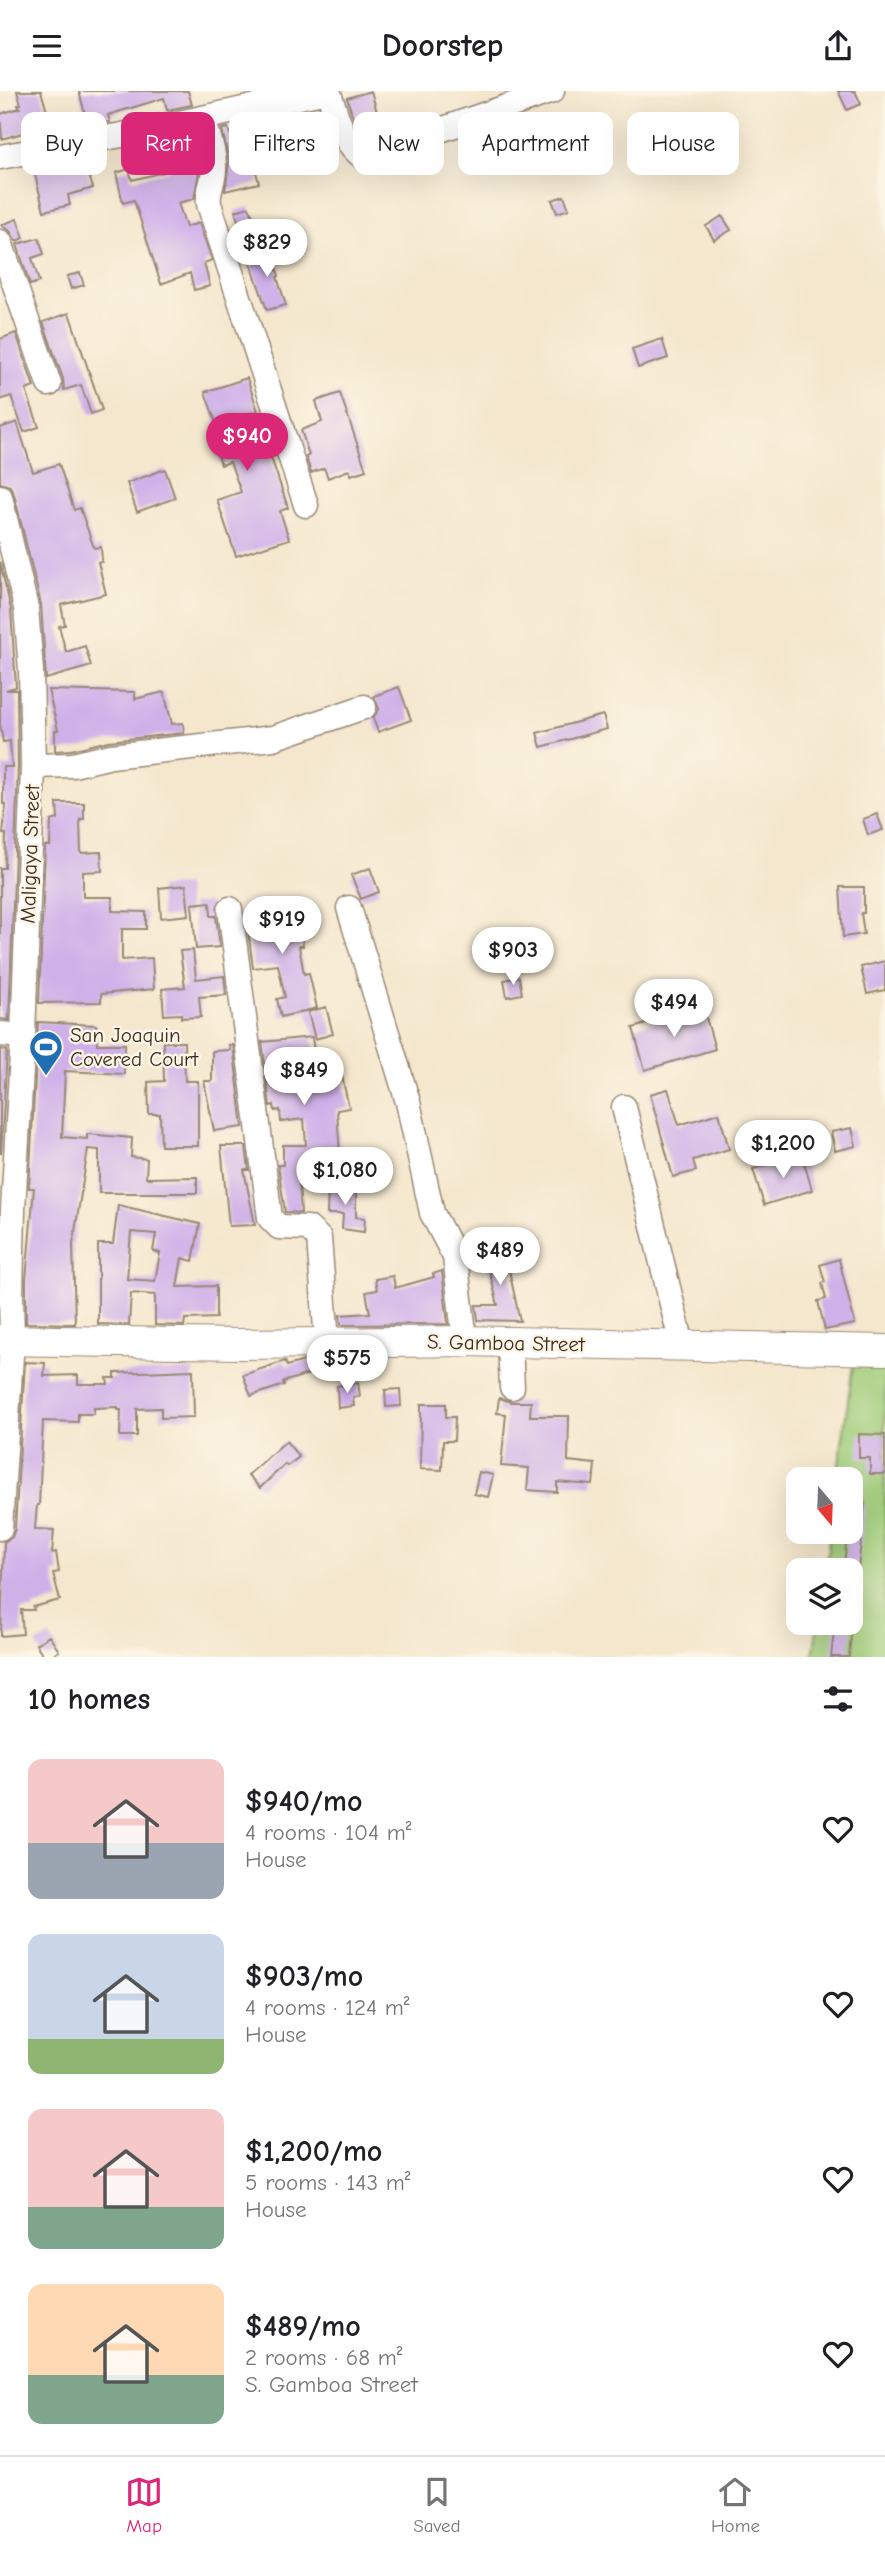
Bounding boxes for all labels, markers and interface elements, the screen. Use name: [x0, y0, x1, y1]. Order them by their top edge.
icon: menu: [28, 27, 66, 65]
text: Doorstep: [382, 27, 503, 64]
icon: share: [819, 27, 857, 65]
chip: Buy: [21, 112, 107, 175]
chip: Rent: [121, 112, 215, 175]
chip: Filters: [229, 112, 339, 175]
chip: New: [353, 112, 444, 175]
chip: Apartment: [458, 112, 613, 175]
chip: House: [627, 112, 739, 175]
pin: $829: [226, 219, 308, 279]
text: $829: [242, 228, 292, 255]
pin: $940: [206, 413, 288, 473]
text: $940: [222, 422, 272, 449]
street label: Maligaya Street: [16, 783, 44, 924]
pin: $919: [241, 897, 323, 956]
text: $919: [259, 905, 305, 932]
pin: $903: [472, 927, 554, 987]
text: $903: [488, 936, 538, 963]
pin: $494: [633, 979, 715, 1039]
text: $494: [650, 988, 698, 1015]
place label: San Joaquin Covered Court: [70, 1023, 199, 1071]
sports icon: San Joaquin Covered Court: [27, 1028, 65, 1077]
pin: $849: [263, 1047, 345, 1107]
text: $849: [280, 1056, 328, 1083]
pin: $1,200: [726, 1121, 840, 1180]
text: $1,200: [750, 1129, 816, 1156]
pin: $1,080: [288, 1147, 402, 1207]
text: $1,080: [312, 1156, 378, 1183]
pin: $489: [459, 1227, 541, 1287]
text: $489: [476, 1236, 524, 1263]
street label: S. Gamboa Street: [427, 1330, 586, 1356]
pin: $575: [306, 1335, 388, 1395]
text: $575: [323, 1344, 371, 1371]
north arrow: [786, 1467, 863, 1543]
map controls: [786, 1467, 863, 1635]
button: layers: [786, 1558, 863, 1635]
icon: filters: [819, 1680, 857, 1718]
text: 10 homes: [28, 1682, 150, 1717]
text: $940/mo: [245, 1784, 363, 1819]
icon: home: [84, 1787, 168, 1871]
icon: heart: [819, 1810, 857, 1848]
text: 4 rooms · 104 m²: [245, 1819, 412, 1846]
text: House: [245, 1846, 307, 1873]
text: $903/mo: [245, 1959, 363, 1994]
icon: home: [84, 1962, 168, 2046]
icon: heart: [819, 1985, 857, 2023]
text: 4 rooms · 124 m²: [245, 1994, 409, 2021]
text: House: [245, 2021, 307, 2048]
text: $1,200/mo: [245, 2134, 382, 2169]
icon: home: [84, 2137, 168, 2221]
icon: heart: [819, 2160, 857, 2198]
text: 5 rooms · 143 m²: [245, 2169, 411, 2196]
text: House: [245, 2196, 307, 2223]
text: $489/mo: [245, 2309, 361, 2344]
icon: home: [84, 2312, 168, 2396]
icon: heart: [819, 2335, 857, 2373]
text: 2 rooms · 68 m²: [245, 2344, 403, 2371]
text: S. Gamboa Street: [245, 2371, 418, 2398]
tab: Map: [125, 2473, 163, 2537]
tab: Saved: [413, 2473, 461, 2537]
tab: Home: [711, 2473, 760, 2537]

